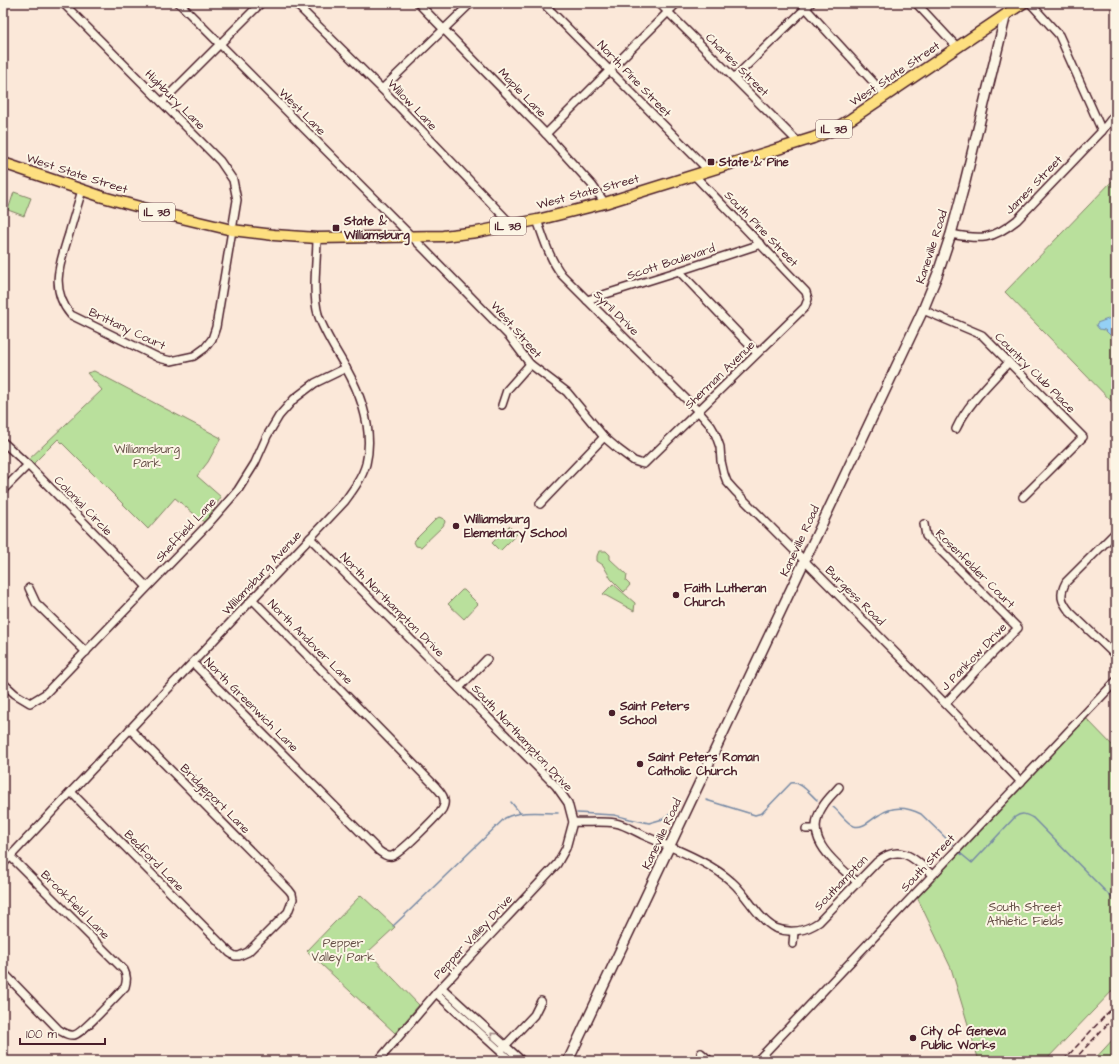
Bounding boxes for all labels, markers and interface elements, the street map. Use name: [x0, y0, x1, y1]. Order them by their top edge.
street label: Charles Street: [702, 30, 773, 101]
street label: North Pine Street: [593, 37, 675, 121]
street label: West State Street: [847, 37, 944, 110]
street label: Maple Lane: [494, 65, 550, 122]
street label: Highbury Lane: [140, 66, 209, 135]
street label: Willow Lane: [383, 76, 441, 135]
street label: West Lane: [275, 85, 330, 140]
road number: IL 38: [816, 120, 852, 138]
street label: West State Street: [24, 150, 130, 198]
street label: James Street: [1001, 152, 1067, 218]
place label: State & Pine: [718, 154, 789, 171]
marker: State & Pine: [706, 157, 716, 167]
street label: West State Street: [535, 170, 641, 214]
street label: South Pine Street: [720, 187, 802, 271]
road number: IL 38: [139, 203, 175, 221]
street label: Kaneville Road: [912, 208, 952, 286]
place label: State & Williamsburg: [343, 213, 411, 246]
road number: IL 38: [490, 217, 526, 235]
marker: State & Williamsburg: [331, 223, 341, 233]
street label: Scott Boulevard: [625, 240, 717, 284]
street label: Syril Drive: [589, 286, 643, 341]
street label: West Street: [486, 298, 546, 362]
street label: Brittany Court: [85, 304, 168, 355]
street label: Country Club Place: [990, 329, 1080, 418]
street label: Sherman Avenue: [681, 337, 759, 413]
park label: Williamsburg Park: [114, 441, 180, 472]
street label: Colonial Circle: [50, 472, 116, 540]
street label: Sheffield Lane: [152, 494, 221, 566]
street label: Kaneville Road: [776, 503, 824, 579]
place label: Williamsburg Elementary School: [463, 511, 567, 543]
marker: Williamsburg Elementary School: [451, 521, 461, 531]
street label: Rosenfelder Court: [931, 525, 1019, 613]
street label: Williamsburg Avenue: [218, 527, 307, 620]
street label: North Northampton Drive: [336, 549, 448, 661]
street label: Burgess Road: [821, 562, 889, 630]
place label: Faith Lutheran Church: [684, 580, 766, 611]
marker: Faith Lutheran Church: [671, 590, 681, 600]
street label: North Andover Lane: [264, 596, 357, 689]
street label: J Pankow Drive: [937, 619, 1011, 695]
street label: North Greenwich Lane: [200, 654, 302, 756]
street label: South Northampton Drive: [468, 681, 577, 796]
place label: Saint Peters School: [619, 698, 689, 729]
marker: Saint Peters School: [607, 708, 617, 718]
place label: Saint Peters Roman Catholic Church: [647, 749, 759, 780]
marker: Saint Peters Roman Catholic Church: [635, 759, 645, 769]
street label: Bridgeport Lane: [176, 760, 254, 839]
street label: Kaneville Road: [638, 796, 686, 872]
street label: Bedford Lane: [120, 826, 188, 896]
street label: South Street: [897, 830, 959, 896]
street label: Southampton: [810, 852, 872, 914]
street label: Brookfield Lane: [37, 867, 114, 944]
street label: Pepper Valley Drive: [429, 891, 518, 984]
park label: South Street Athletic Fields: [987, 899, 1063, 930]
park label: Pepper Valley Park: [311, 935, 375, 967]
scale bar: [20, 1020, 105, 1046]
place label: City of Geneva Public Works: [921, 1023, 1007, 1054]
text: 100 m: [26, 1026, 57, 1043]
one-way arrow: [491, 1033, 498, 1040]
marker: City of Geneva Public Works: [908, 1033, 918, 1043]

